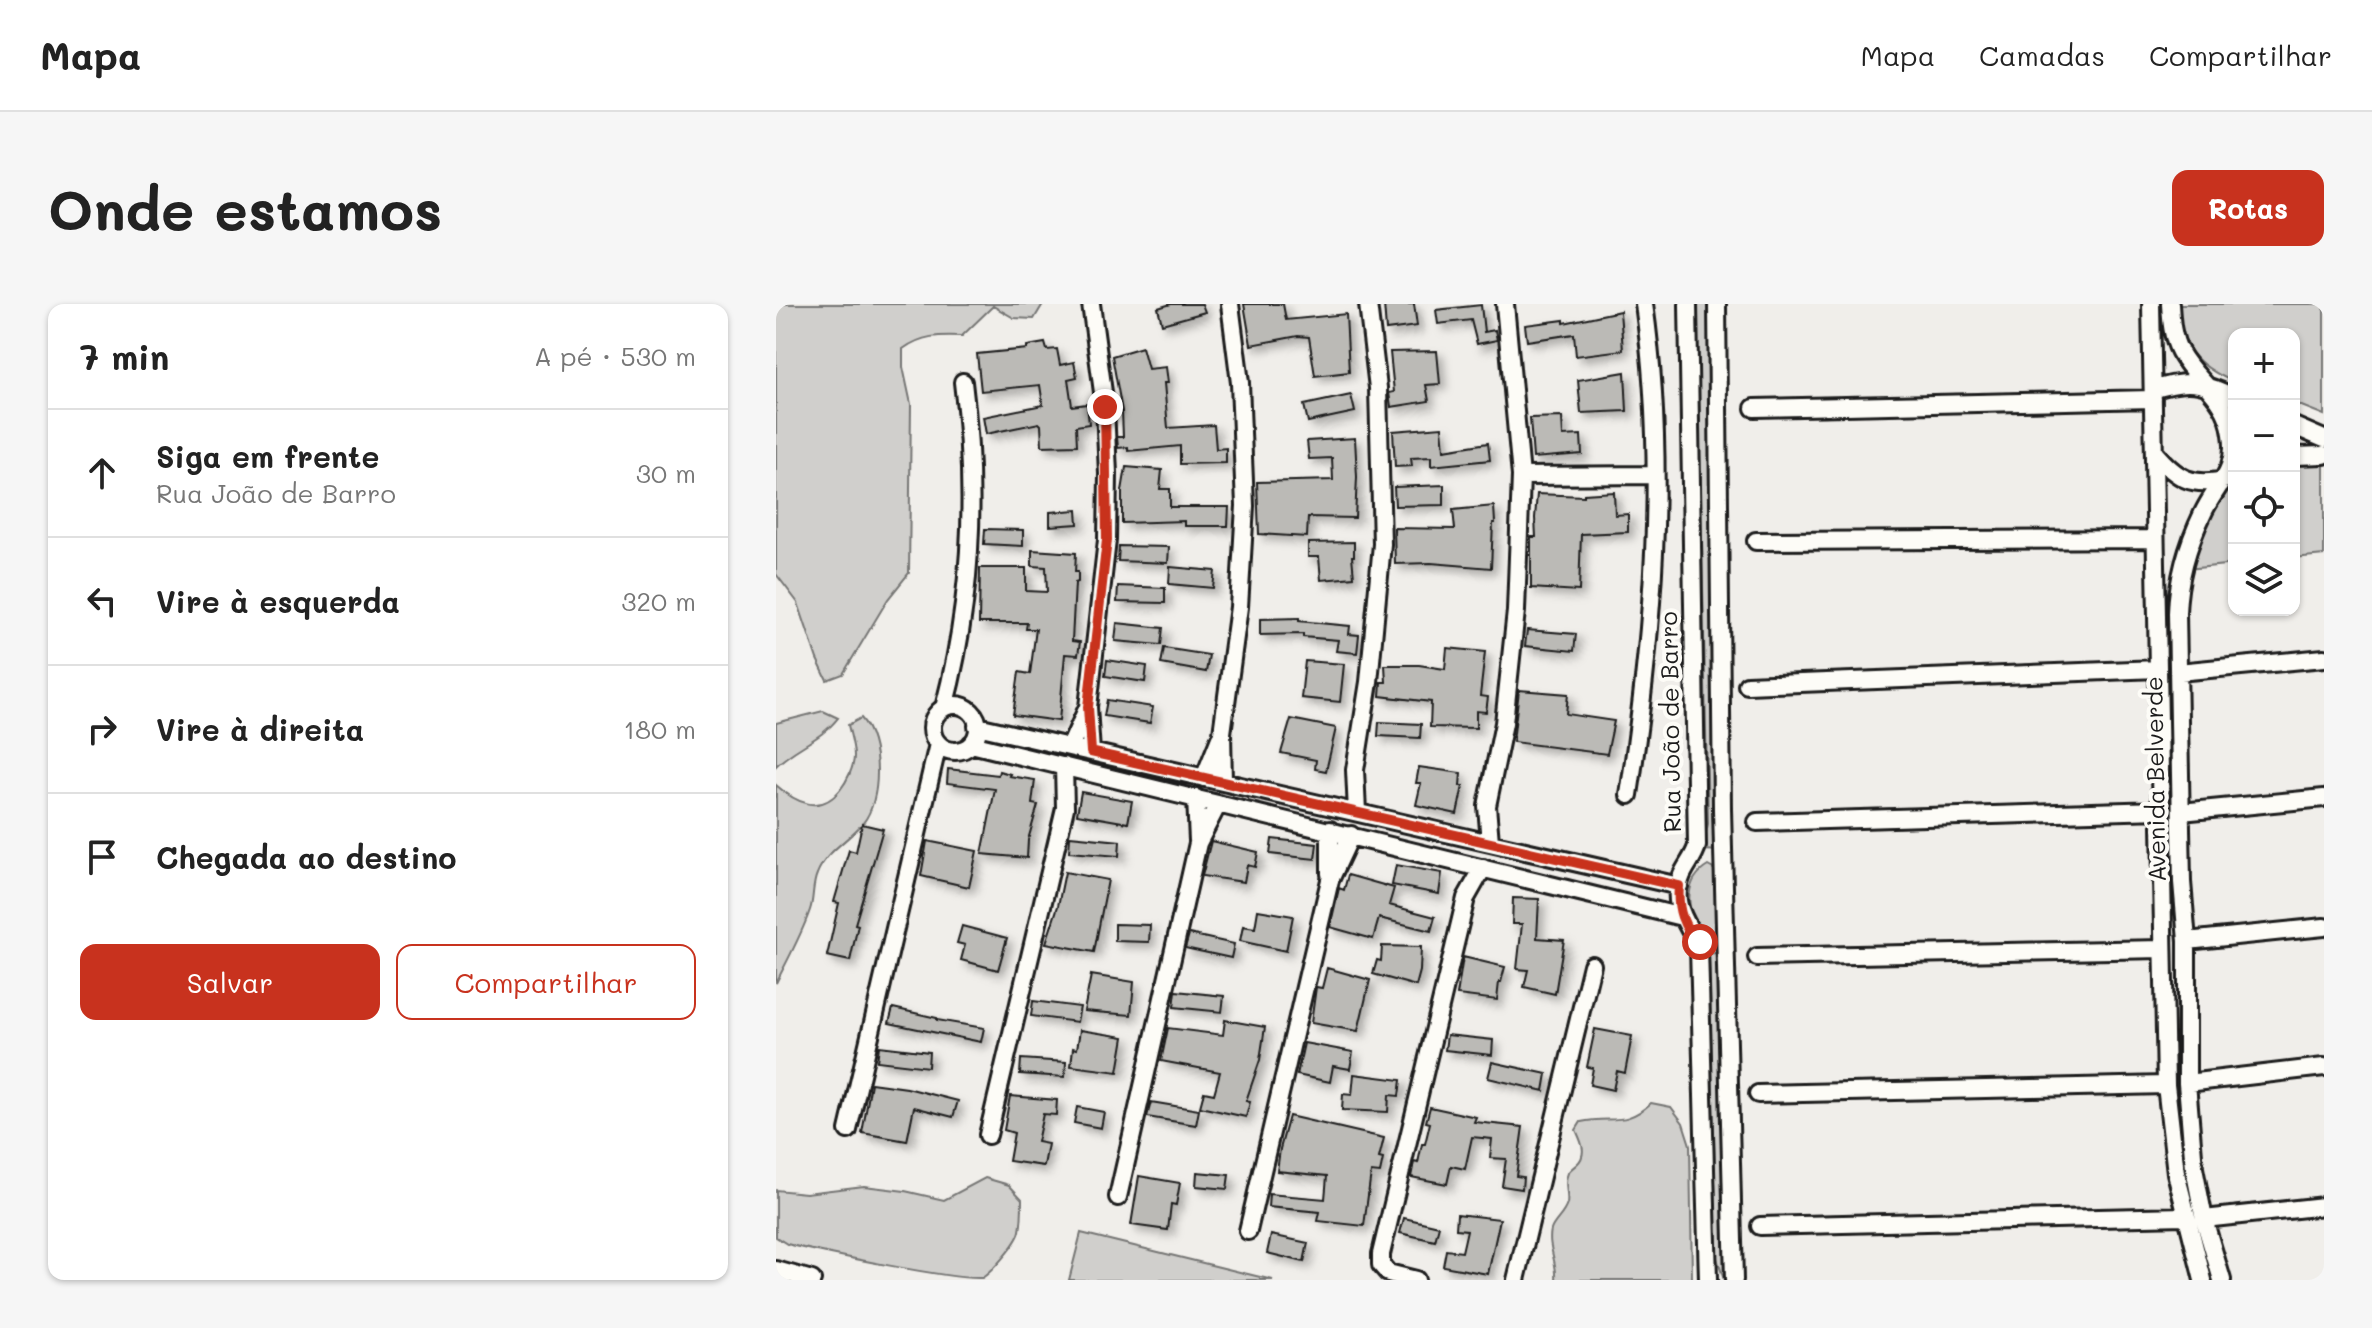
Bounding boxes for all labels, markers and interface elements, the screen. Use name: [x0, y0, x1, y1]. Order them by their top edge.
text: Mapa: [40, 30, 141, 80]
text: Mapa: [1861, 37, 1935, 73]
text: Camadas: [1979, 37, 2105, 73]
text: Compartilhar: [2149, 37, 2332, 73]
button: Rotas: [2172, 170, 2324, 246]
text: Onde estamos: [48, 172, 442, 245]
map controls: [2228, 328, 2300, 616]
button: +: [2228, 328, 2300, 400]
text: 7 min: [80, 334, 169, 379]
text: A pé · 530 m: [534, 339, 696, 373]
route end: [1087, 389, 1123, 425]
button: −: [2228, 400, 2300, 472]
text: Siga em frente: [156, 436, 379, 476]
icon: ahead: [80, 451, 124, 495]
text: 30 m: [636, 456, 696, 490]
button: locate: [2228, 472, 2300, 544]
text: Rua João de Barro: [156, 476, 396, 510]
button: layers: [2228, 544, 2300, 616]
icon: left: [80, 579, 124, 623]
text: Vire à esquerda: [156, 581, 400, 621]
text: 320 m: [621, 584, 696, 618]
street label: Rua João de Barro: [1652, 611, 1687, 833]
street label: Avenida Belverde: [2137, 676, 2172, 882]
icon: right: [80, 707, 124, 751]
text: Vire à direita: [156, 709, 364, 749]
text: 180 m: [624, 712, 696, 746]
icon: arrive: [80, 835, 124, 879]
text: Chegada ao destino: [156, 837, 456, 877]
route start: [1682, 924, 1718, 960]
button: Salvar: [80, 944, 380, 1020]
button: Compartilhar: [396, 944, 696, 1020]

